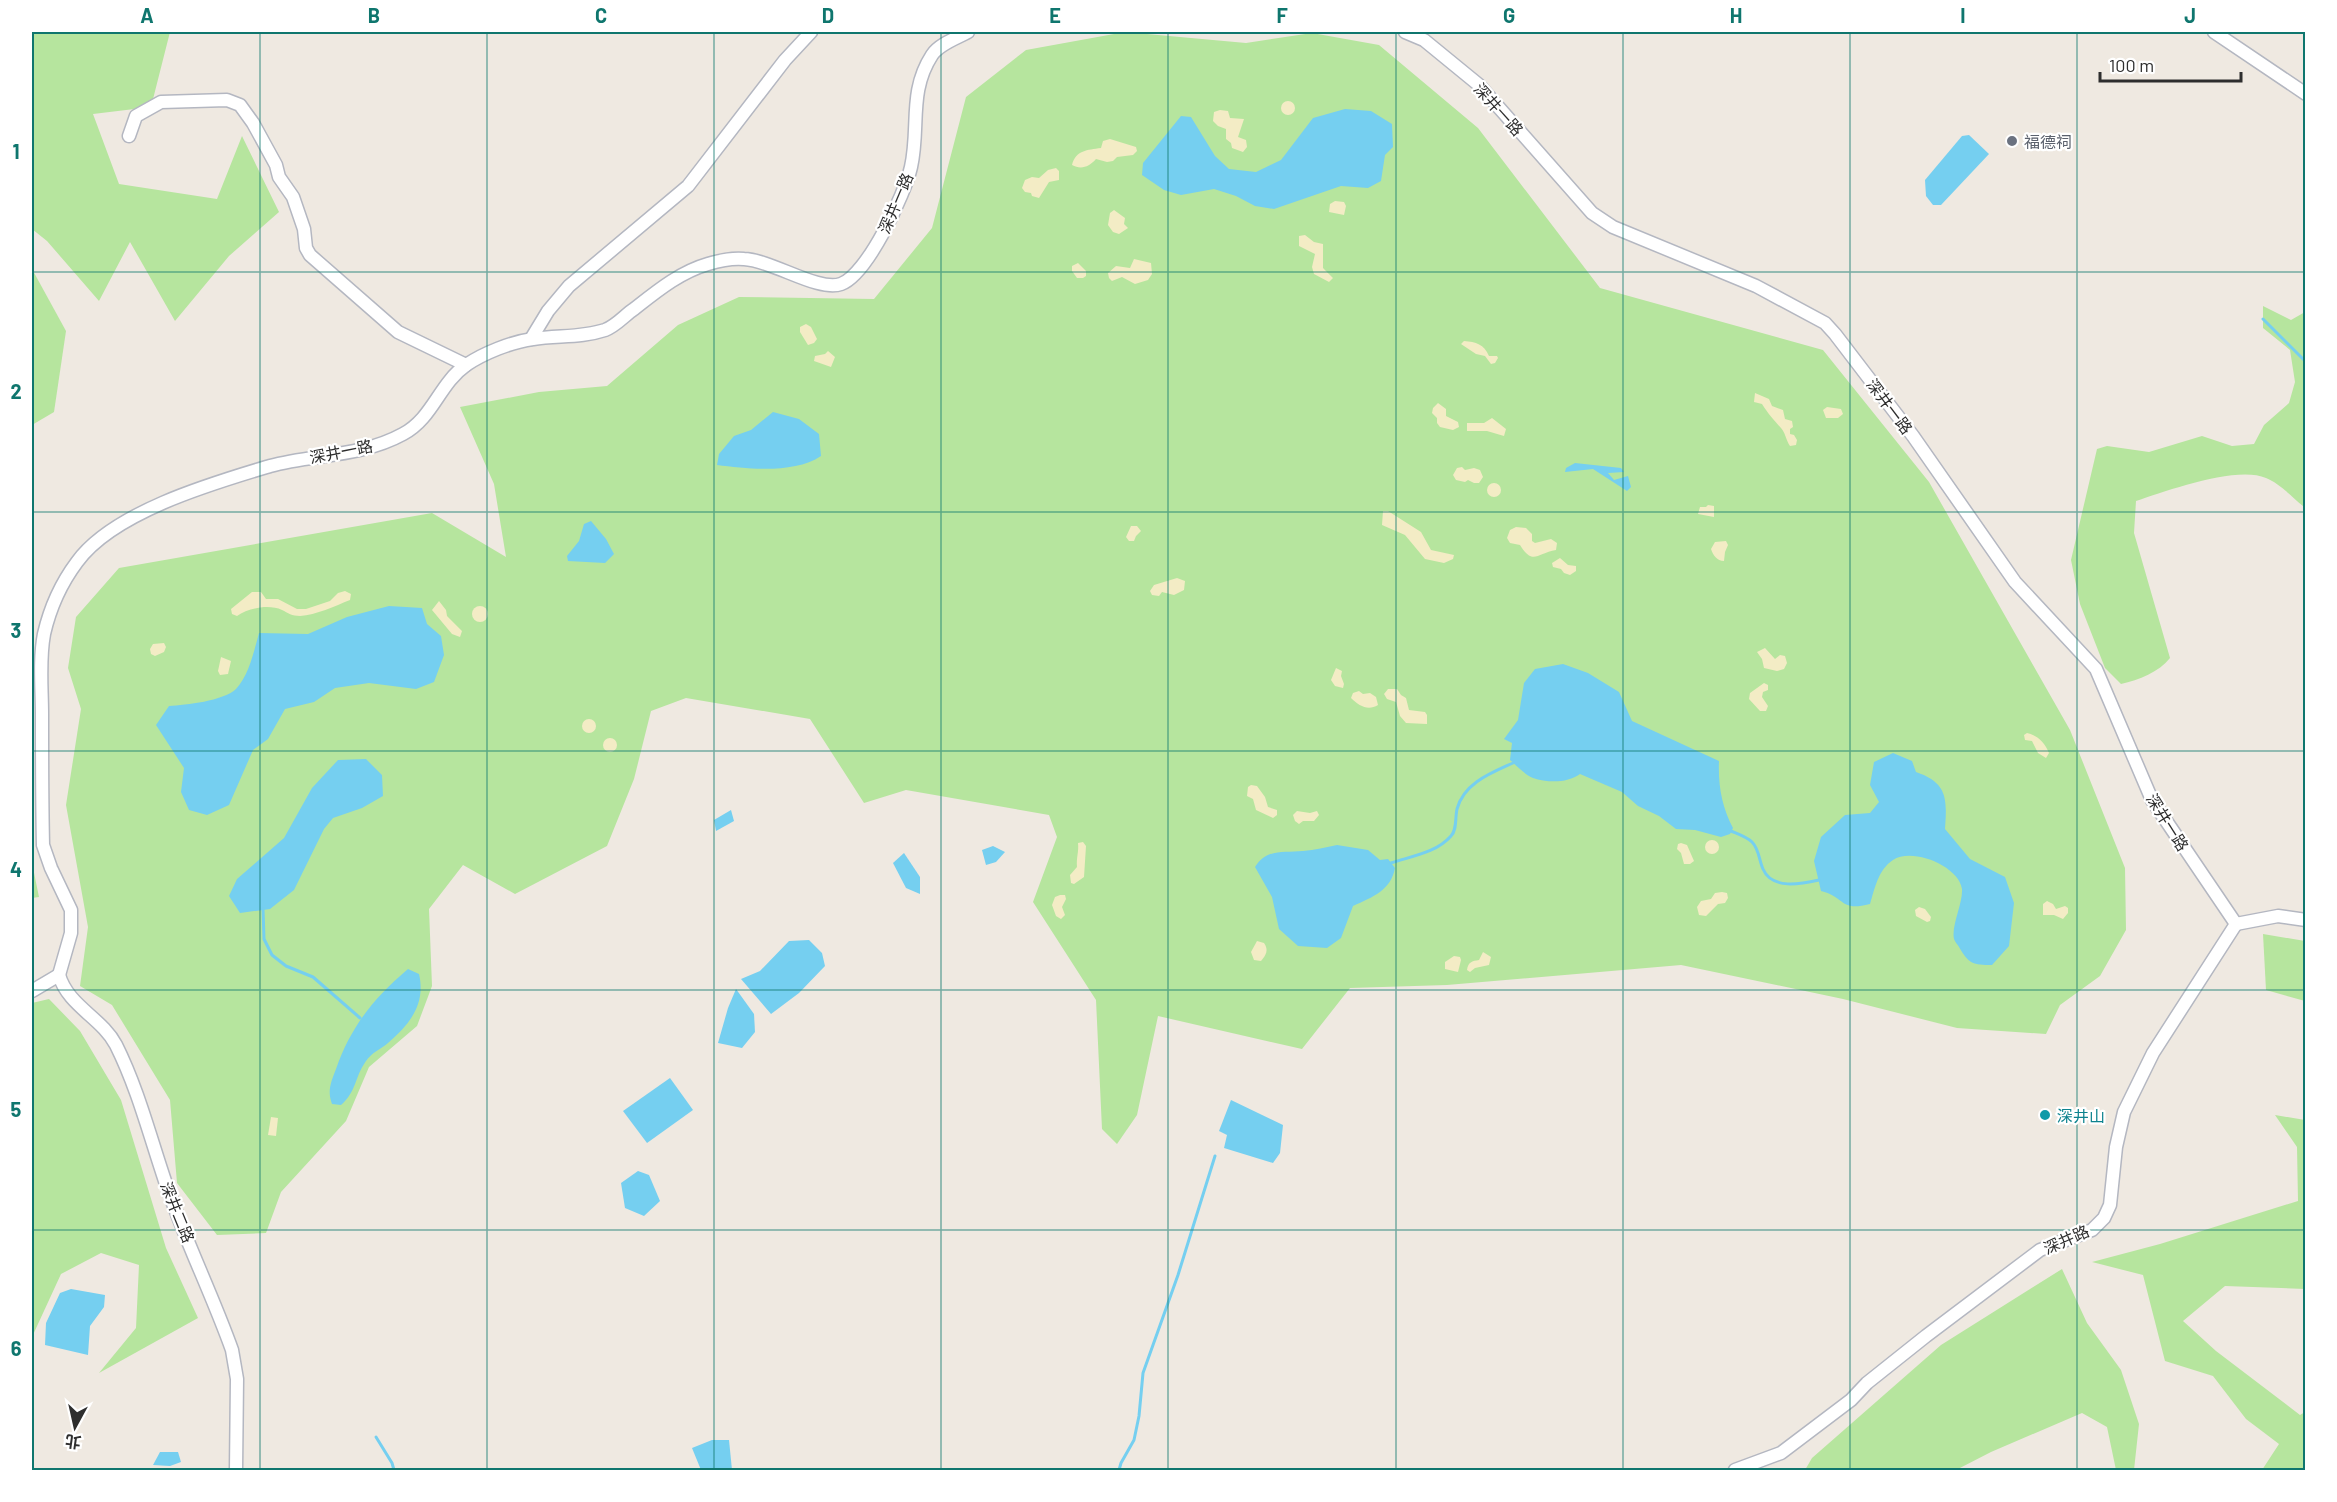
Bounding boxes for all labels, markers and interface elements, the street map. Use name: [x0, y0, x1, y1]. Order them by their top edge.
text: A: [140, 3, 154, 27]
text: B: [368, 3, 380, 27]
text: C: [595, 3, 607, 27]
text: D: [822, 3, 834, 27]
text: E: [1049, 3, 1061, 27]
text: F: [1276, 3, 1288, 27]
text: G: [1503, 3, 1515, 27]
text: H: [1730, 3, 1742, 27]
text: I: [1960, 3, 1966, 27]
text: J: [2184, 3, 2196, 27]
scale bar: [2100, 45, 2241, 83]
text: 100 m: [2109, 54, 2154, 76]
street label: 深井一路: [1471, 79, 1527, 139]
place label: 福德祠: [2024, 132, 2072, 151]
marker: 福德祠: [2005, 134, 2019, 148]
text: 1: [12, 139, 20, 163]
street label: 深井一路: [874, 170, 916, 236]
street label: 深井一路: [1863, 375, 1917, 437]
text: 2: [10, 379, 22, 403]
street label: 深井一路: [308, 436, 374, 466]
text: 3: [11, 618, 21, 642]
street label: 深井一路: [2143, 790, 2193, 854]
text: 4: [10, 857, 22, 881]
text: 5: [11, 1097, 22, 1121]
place label: 深井山: [2057, 1106, 2105, 1125]
marker: 深井山: [2038, 1108, 2052, 1122]
street label: 深井二路: [157, 1179, 199, 1245]
street label: 深井路: [2040, 1221, 2092, 1257]
text: 6: [11, 1336, 22, 1360]
north arrow: [45, 1397, 105, 1457]
text: 北: [64, 1432, 82, 1453]

